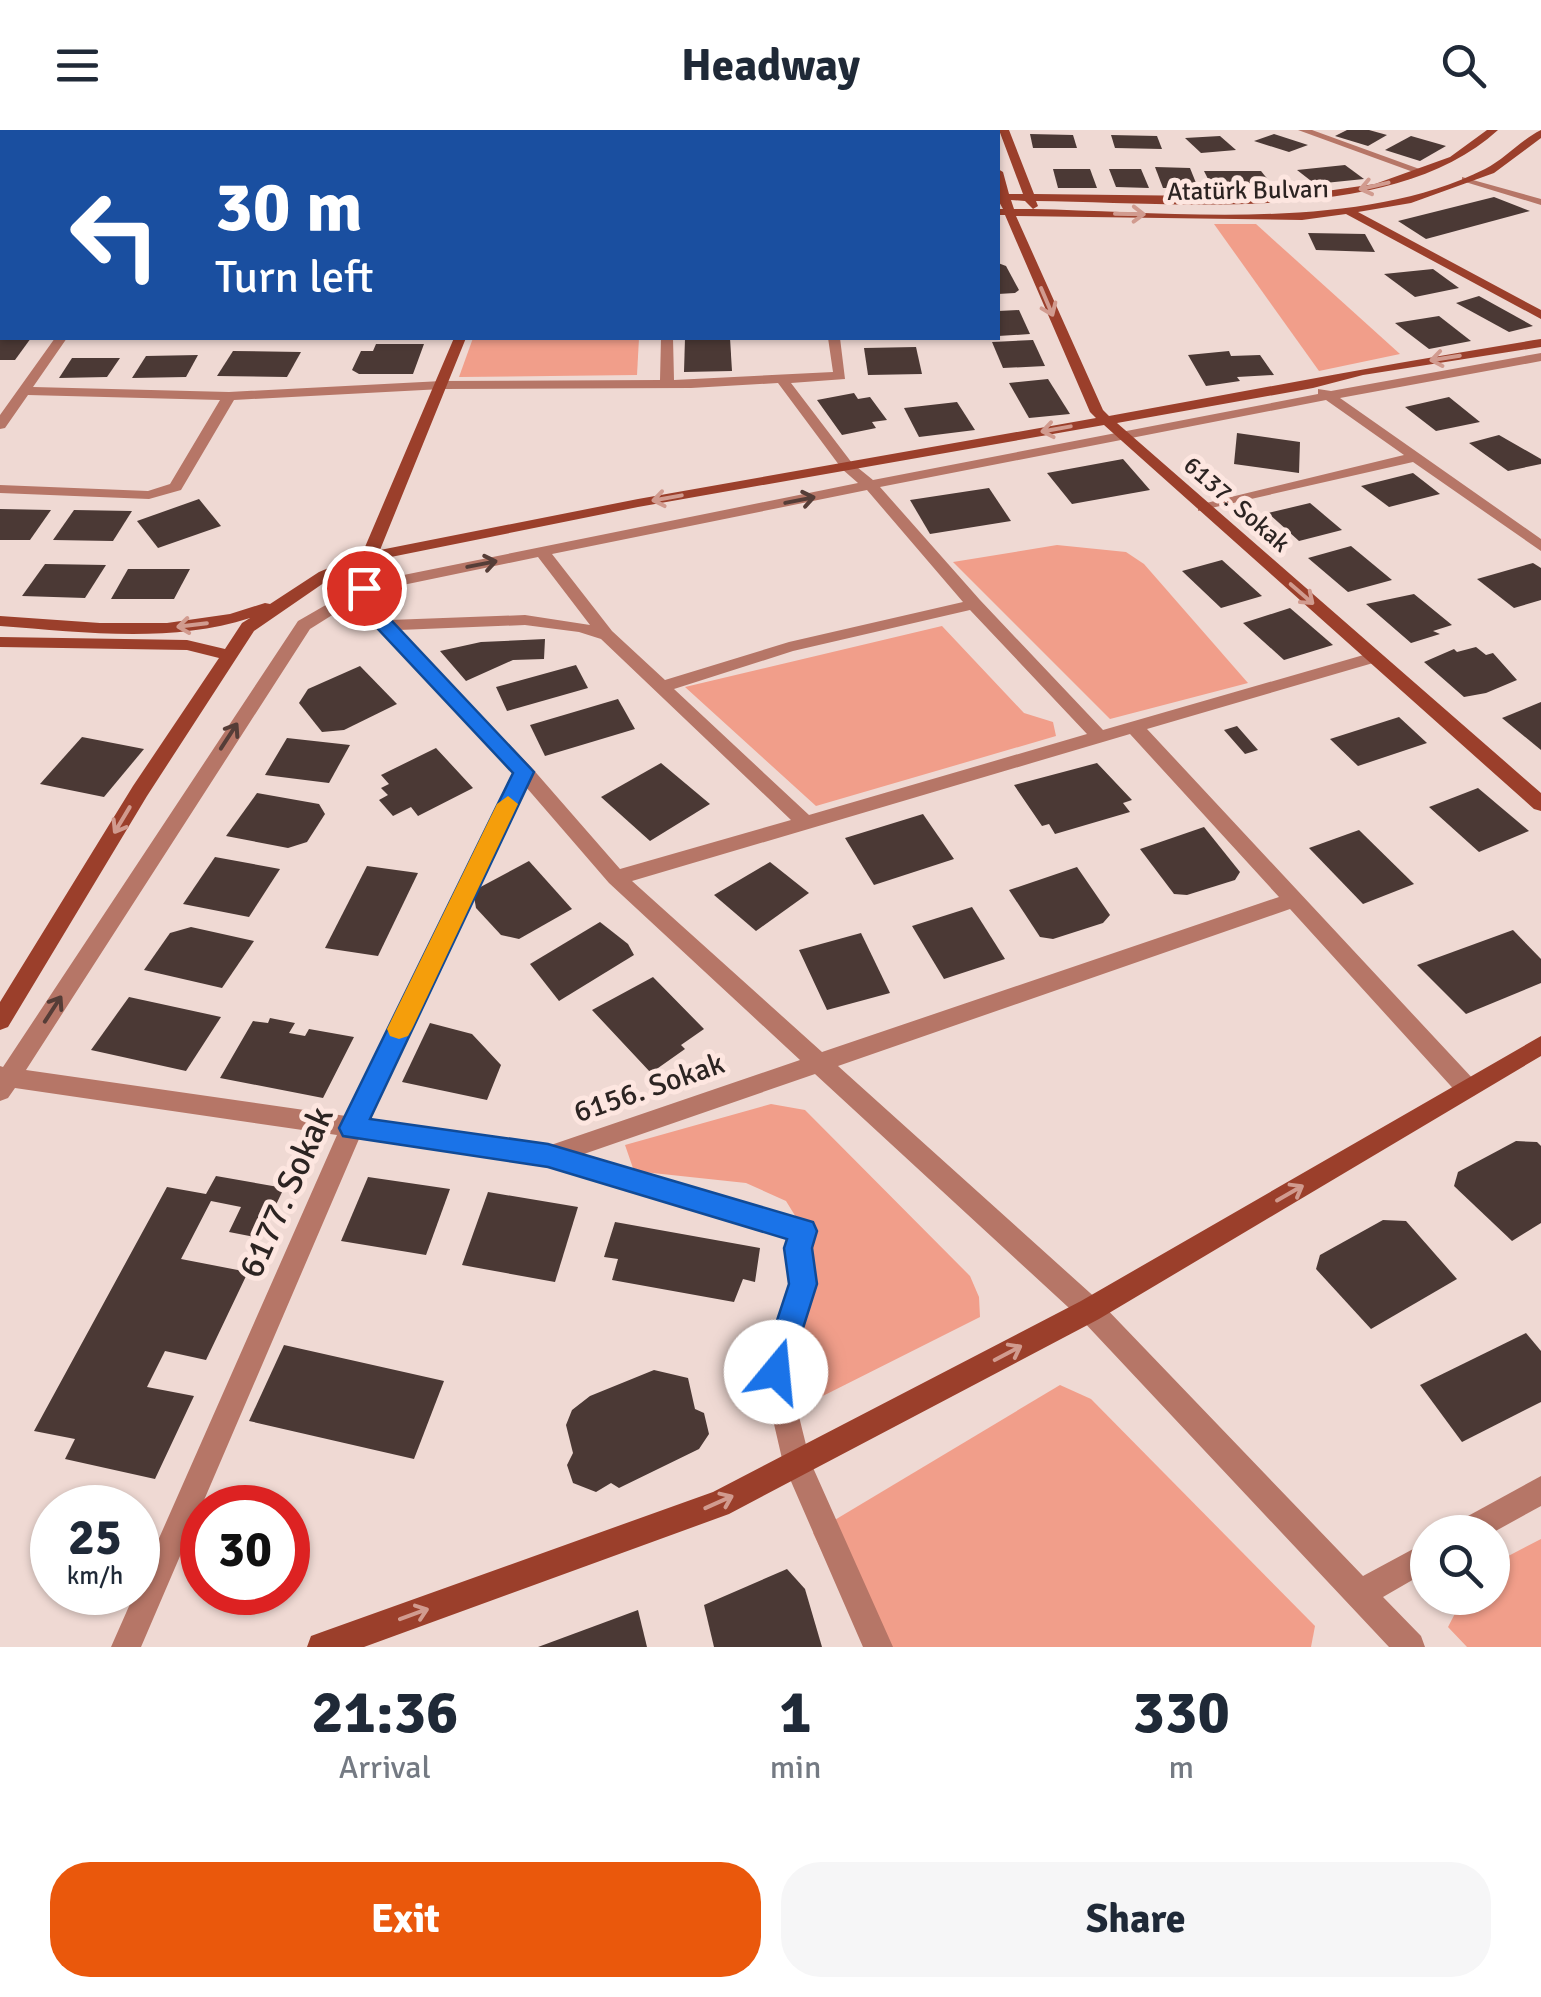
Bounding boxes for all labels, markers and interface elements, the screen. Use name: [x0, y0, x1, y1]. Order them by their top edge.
icon: menu: [50, 38, 105, 93]
text: Headway: [681, 38, 860, 93]
icon: search: [1436, 38, 1491, 93]
text: 30 m: [215, 164, 363, 250]
icon: left: [50, 170, 180, 300]
street label: Atatürk Bulvarı: [1167, 173, 1329, 207]
one-way arrow: [1359, 177, 1391, 196]
one-way arrow: [1112, 204, 1145, 224]
text: Turn left: [215, 250, 374, 305]
one-way arrow: [1039, 286, 1057, 317]
one-way arrow: [1429, 349, 1461, 368]
one-way arrow: [1041, 420, 1073, 439]
street label: 6137. Sokak: [1178, 449, 1297, 559]
one-way arrow: [652, 489, 684, 508]
one-way arrow: [784, 490, 816, 509]
pin: [322, 546, 407, 631]
one-way arrow: [465, 554, 498, 573]
icon: arrive: [337, 561, 392, 616]
one-way arrow: [1289, 583, 1314, 606]
one-way arrow: [176, 616, 208, 634]
one-way arrow: [218, 722, 239, 751]
one-way arrow: [112, 805, 132, 834]
one-way arrow: [42, 996, 63, 1024]
street label: 6156. Sokak: [569, 1045, 729, 1131]
street label: 6177. Sokak: [229, 1100, 343, 1284]
one-way arrow: [1275, 1183, 1304, 1203]
position arrow: [724, 1320, 828, 1424]
one-way arrow: [992, 1343, 1022, 1362]
speed limit sign: 30: [180, 1485, 310, 1615]
one-way arrow: [703, 1492, 733, 1511]
text: 25: [68, 1507, 122, 1569]
map controls: [1410, 1515, 1510, 1615]
button: search: [1410, 1515, 1510, 1615]
text: km/h: [67, 1560, 123, 1591]
one-way arrow: [397, 1604, 428, 1622]
text: 21:36: [311, 1676, 459, 1750]
text: 1: [779, 1676, 812, 1750]
text: 330: [1133, 1676, 1230, 1750]
text: Arrival: [339, 1748, 431, 1787]
text: min: [770, 1748, 821, 1787]
text: m: [1168, 1748, 1194, 1787]
button: Exit: [50, 1862, 761, 1977]
button: Share: [781, 1862, 1491, 1977]

